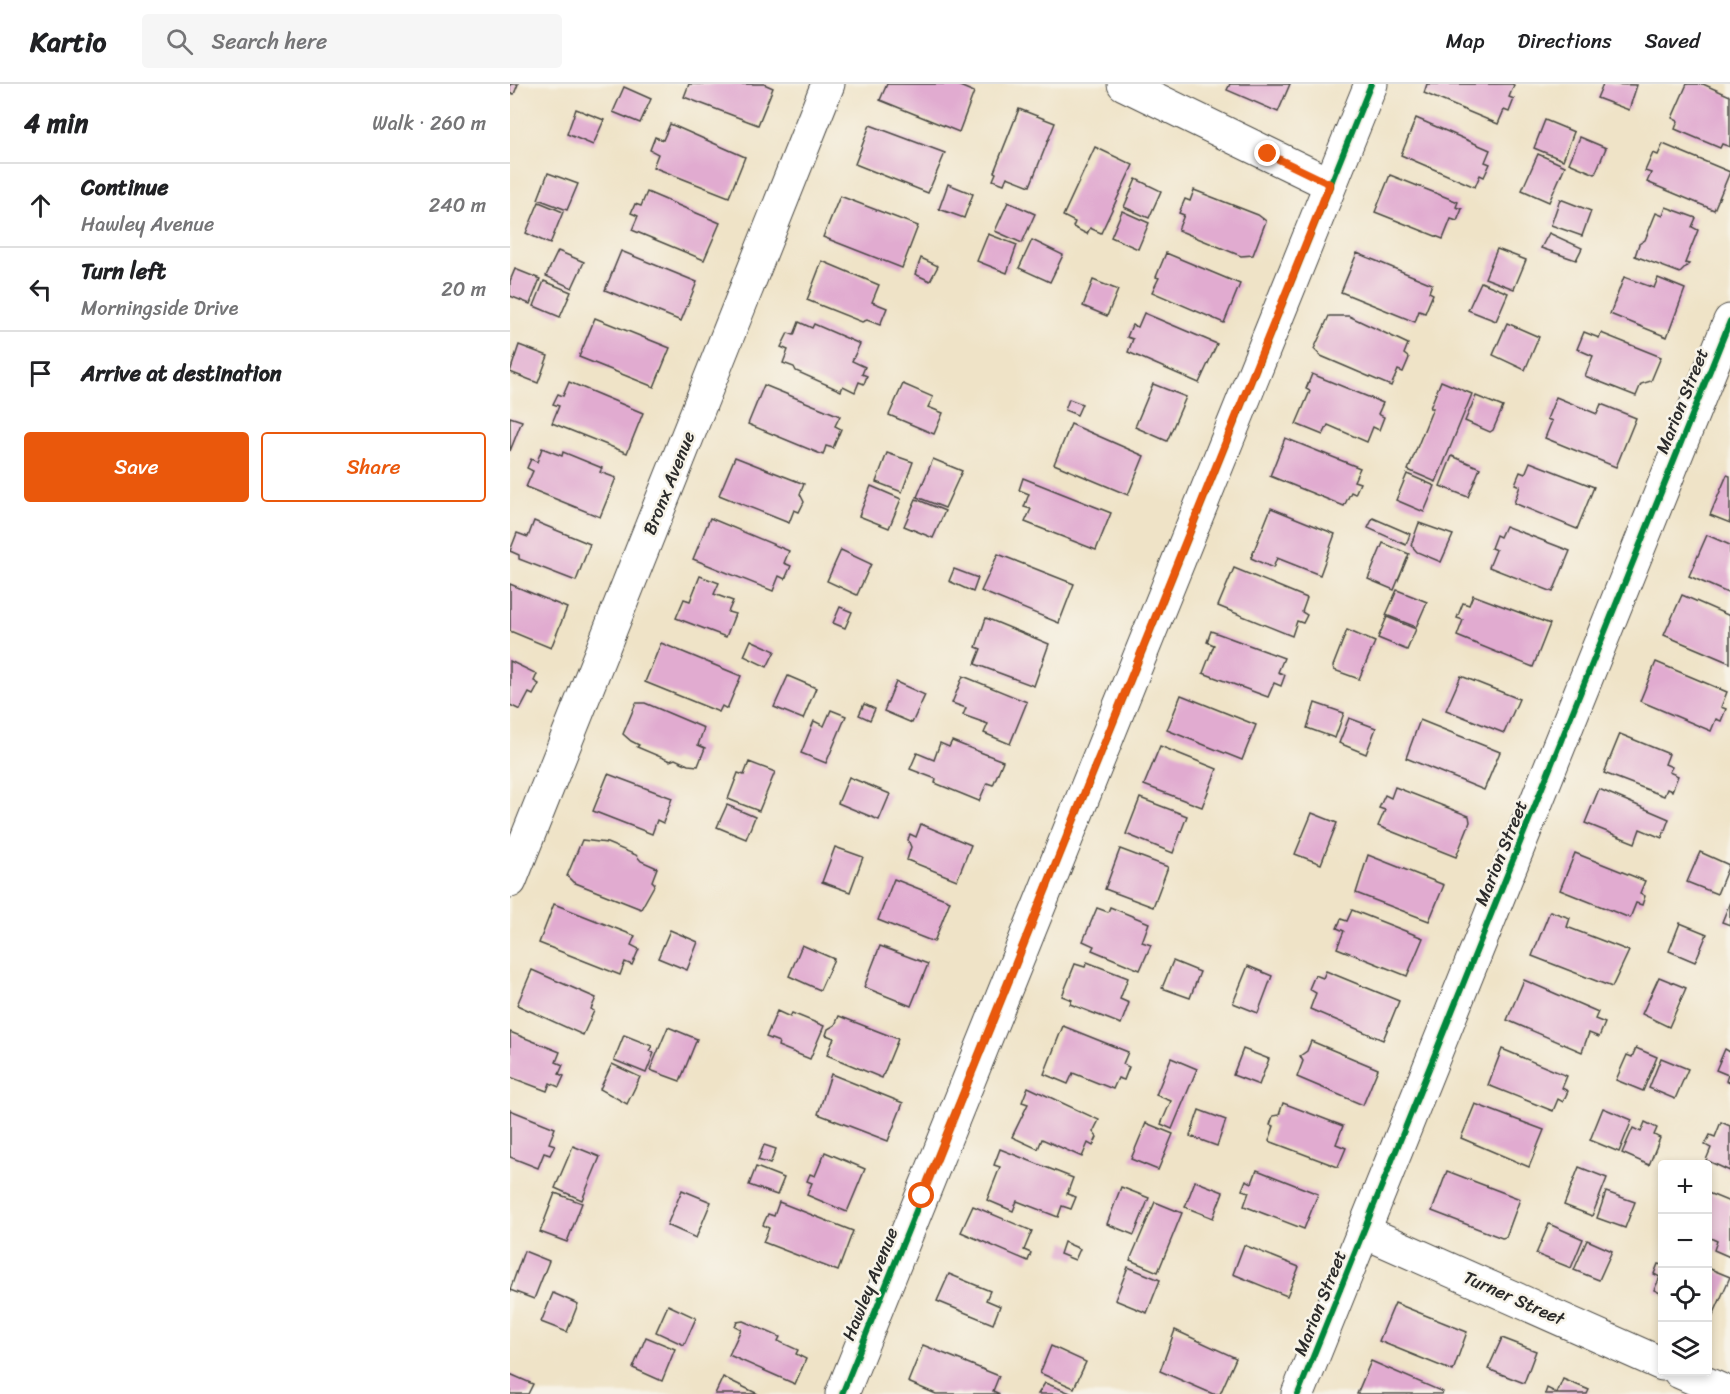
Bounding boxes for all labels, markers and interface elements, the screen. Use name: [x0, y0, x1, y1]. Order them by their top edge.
search box: [142, 14, 562, 68]
text: Kartio: [30, 17, 106, 66]
text: Search here: [211, 22, 327, 61]
text: Map: [1446, 22, 1484, 60]
text: Directions: [1517, 22, 1612, 60]
text: Saved: [1645, 22, 1700, 60]
icon: search: [163, 25, 196, 58]
text: 4 min: [24, 100, 88, 146]
text: Walk · 260 m: [372, 106, 486, 141]
route end: [1254, 140, 1280, 166]
text: Continue: [81, 168, 169, 207]
text: 240 m: [429, 188, 486, 223]
icon: ahead: [24, 189, 57, 222]
text: Hawley Avenue: [81, 207, 214, 242]
text: Turn left: [81, 252, 166, 291]
text: 20 m: [441, 272, 486, 307]
icon: left: [24, 273, 57, 306]
text: Morningside Drive: [81, 291, 238, 326]
street label: Marion Street: [1646, 343, 1718, 459]
text: Arrive at destination: [81, 354, 282, 393]
icon: arrive: [24, 357, 57, 390]
street label: Bronx Avenue: [634, 426, 704, 540]
button: Save: [24, 432, 249, 502]
button: Share: [261, 432, 486, 502]
street label: Marion Street: [1465, 795, 1537, 911]
map controls: [1658, 1160, 1712, 1376]
button: +: [1658, 1160, 1712, 1214]
route start: [908, 1182, 934, 1208]
button: −: [1658, 1214, 1712, 1268]
street label: Hawley Avenue: [833, 1222, 907, 1346]
street label: Marion Street: [1284, 1245, 1356, 1361]
street label: Turner Street: [1458, 1261, 1571, 1335]
button: locate: [1658, 1268, 1712, 1322]
button: layers: [1658, 1322, 1712, 1376]

